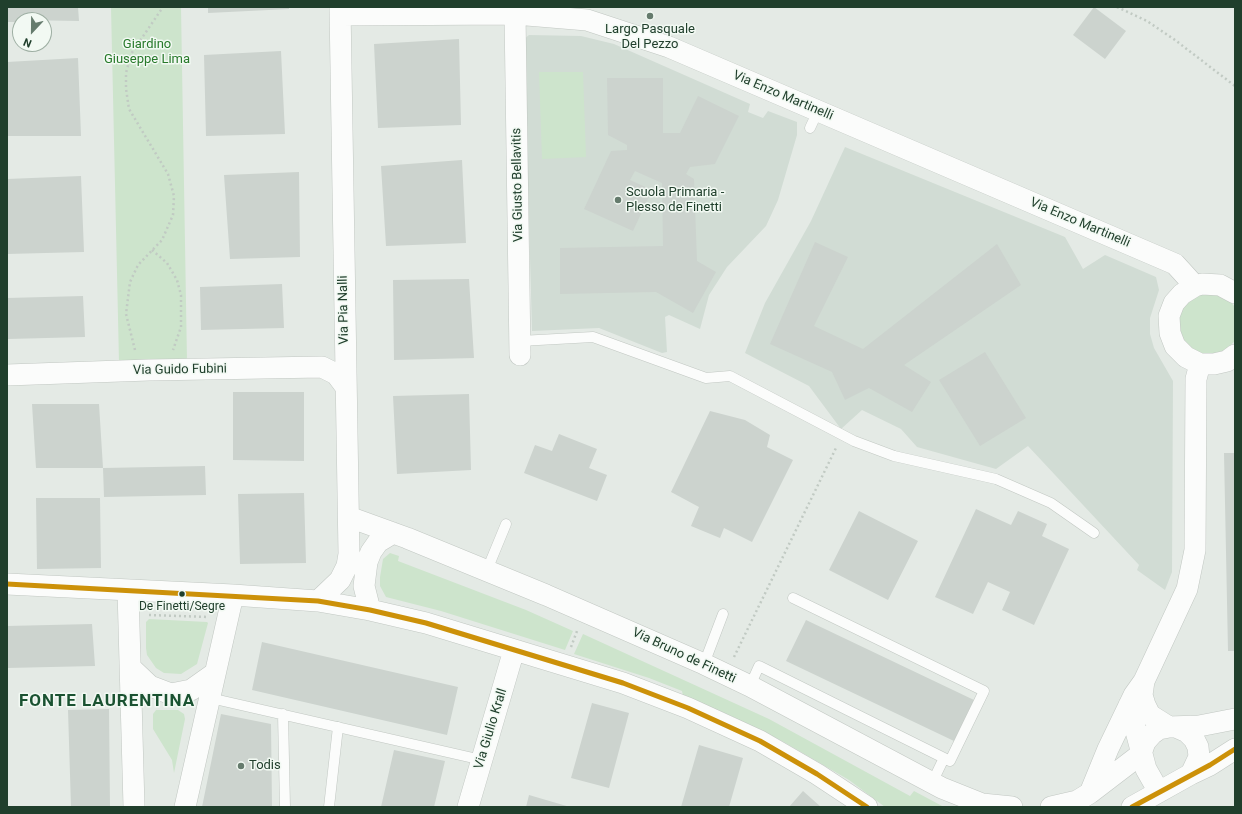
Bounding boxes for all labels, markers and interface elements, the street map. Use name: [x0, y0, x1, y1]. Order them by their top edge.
marker: Largo Pasquale Del Pezzo: [645, 11, 655, 21]
north arrow: [12, 12, 52, 52]
place label: Largo Pasquale Del Pezzo: [605, 22, 695, 53]
text: N: [22, 35, 34, 50]
park label: Giardino Giuseppe Lima: [104, 37, 190, 68]
street label: Via Enzo Martinelli: [731, 68, 835, 124]
street label: Via Giusto Bellavitis: [509, 128, 527, 242]
place label: Scuola Primaria - Plesso de Finetti: [626, 185, 724, 216]
marker: Scuola Primaria - Plesso de Finetti: [613, 195, 623, 205]
street label: Via Enzo Martinelli: [1028, 195, 1132, 251]
street label: Via Pia Nalli: [336, 275, 352, 345]
street label: Via Guido Fubini: [133, 361, 227, 379]
marker: De Finetti/Segre: [177, 589, 187, 599]
place label: De Finetti/Segre: [139, 600, 225, 614]
street label: Via Bruno de Finetti: [630, 625, 738, 687]
street label: Via Giulio Krall: [471, 687, 511, 771]
district label: FONTE LAURENTINA: [19, 692, 195, 712]
place label: Todis: [249, 758, 281, 774]
marker: Todis: [236, 761, 246, 771]

